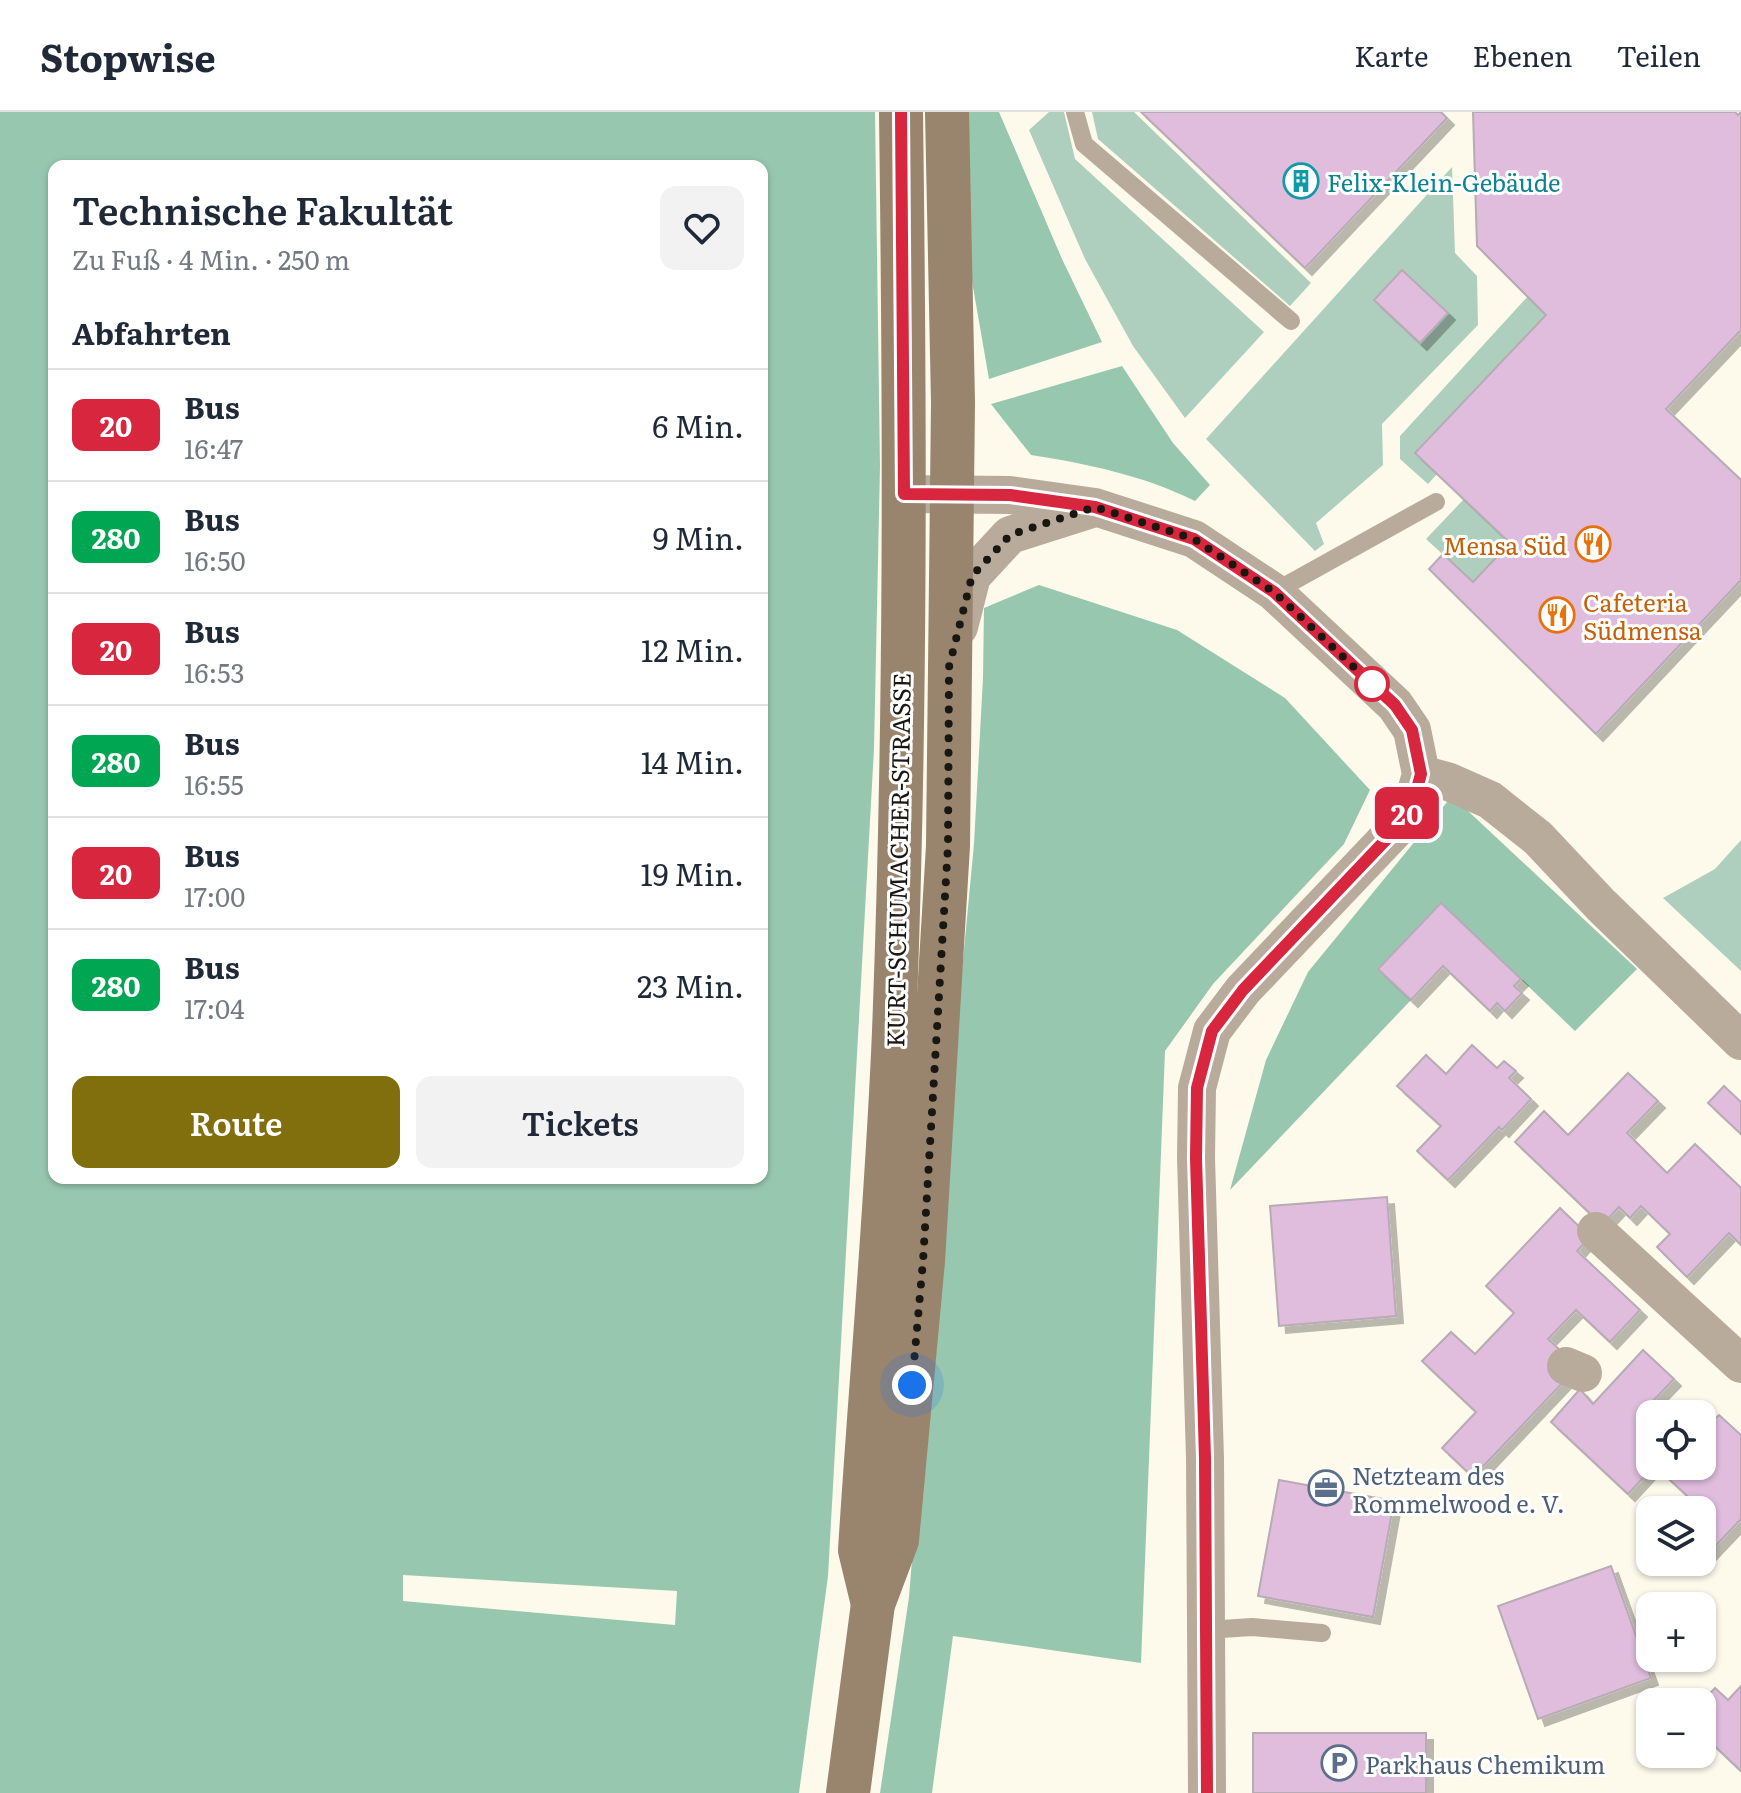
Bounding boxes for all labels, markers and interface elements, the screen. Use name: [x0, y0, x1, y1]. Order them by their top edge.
text: Stopwise: [40, 27, 216, 84]
text: Karte: [1354, 34, 1429, 76]
text: Ebenen: [1473, 34, 1573, 76]
text: Teilen: [1617, 34, 1701, 76]
building icon: Felix-Klein-Gebäude: [1282, 162, 1320, 200]
place label: Felix-Klein-Gebäude: [1327, 164, 1561, 199]
text: Technische Fakultät: [72, 180, 453, 237]
button: heart: [660, 186, 744, 270]
text: Zu Fuß · 4 Min. · 250 m: [72, 239, 350, 278]
text: Abfahrten: [72, 310, 231, 354]
text: Bus: [184, 384, 240, 428]
text: 6 Min.: [652, 403, 744, 447]
text: 20: [100, 404, 132, 446]
text: 16:47: [184, 428, 243, 467]
text: Bus: [184, 496, 240, 540]
text: 9 Min.: [653, 515, 744, 559]
text: 280: [92, 516, 140, 558]
restaurant icon: Mensa Süd: [1574, 525, 1612, 563]
place label: Mensa Süd: [1443, 527, 1567, 562]
text: 16:50: [184, 540, 245, 579]
place label: Cafeteria Südmensa: [1583, 584, 1702, 647]
restaurant icon: Cafeteria Südmensa: [1538, 596, 1576, 634]
text: Bus: [184, 608, 240, 652]
text: 12 Min.: [641, 627, 744, 671]
text: 20: [100, 628, 132, 670]
text: 16:53: [184, 652, 245, 691]
unlabelled marker: [1355, 667, 1389, 701]
street label: KURT-SCHUMACHER-STRASSE: [876, 672, 918, 1048]
text: Bus: [184, 720, 240, 764]
text: 14 Min.: [641, 739, 744, 783]
text: 280: [92, 740, 140, 782]
text: 16:55: [184, 764, 244, 803]
line badge: 20: [1371, 787, 1443, 839]
text: 20: [1391, 792, 1423, 834]
text: Bus: [184, 832, 240, 876]
text: 19 Min.: [640, 851, 744, 895]
text: 20: [100, 852, 132, 894]
text: 17:00: [184, 876, 245, 915]
text: Bus: [184, 944, 240, 988]
text: 23 Min.: [637, 963, 744, 1007]
text: 280: [92, 964, 140, 1006]
text: 17:04: [184, 988, 244, 1027]
button: Route: [72, 1076, 400, 1168]
button: Tickets: [416, 1076, 744, 1168]
your location: [892, 1365, 932, 1405]
map controls: [1636, 1400, 1716, 1768]
button: locate: [1636, 1400, 1716, 1480]
place label: Netzteam des Rommelwood e. V.: [1352, 1457, 1565, 1520]
office icon: Netzteam des Rommelwood e. V.: [1307, 1469, 1345, 1507]
button: layers: [1636, 1496, 1716, 1576]
button: +: [1636, 1592, 1716, 1672]
button: −: [1636, 1688, 1716, 1768]
parking icon: Parkhaus Chemikum: [1320, 1744, 1358, 1782]
place label: Parkhaus Chemikum: [1365, 1746, 1605, 1781]

